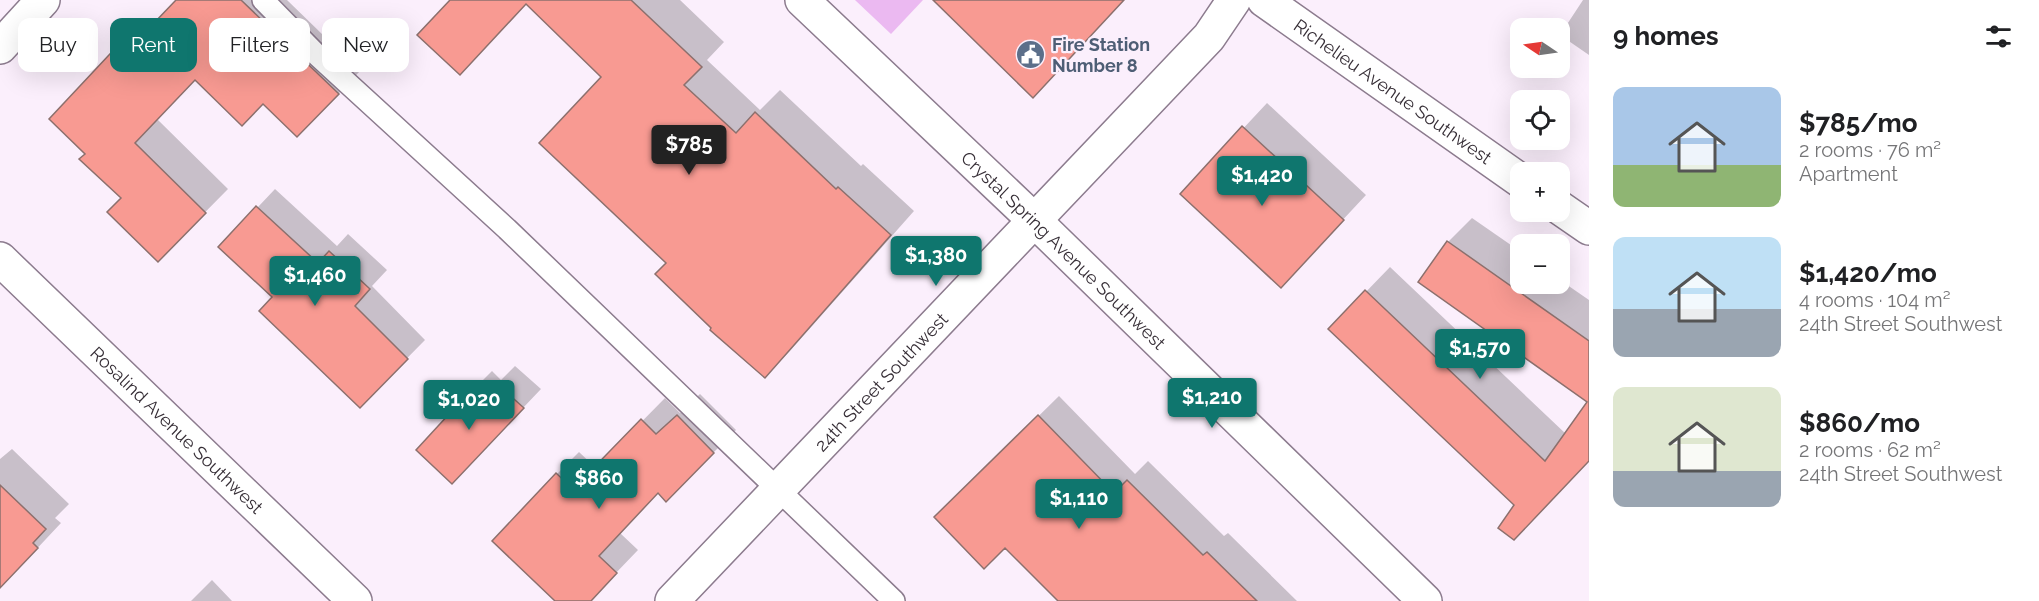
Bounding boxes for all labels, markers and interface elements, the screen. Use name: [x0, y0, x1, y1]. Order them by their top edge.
street label: Richelieu Avenue Southwest: [1290, 14, 1496, 168]
chip: Buy: [18, 18, 98, 72]
chip: Rent: [110, 18, 197, 72]
chip: Filters: [209, 18, 310, 72]
chip: New: [322, 18, 409, 72]
north arrow: [1510, 18, 1570, 78]
map controls: [1510, 18, 1570, 294]
icon: filters: [1982, 20, 2015, 53]
text: 9 homes: [1613, 21, 1719, 51]
place label: Fire Station Number 8: [1052, 34, 1150, 76]
public building icon: Fire Station Number 8: [1015, 38, 1047, 70]
button: locate: [1510, 90, 1570, 150]
text: $785/mo: [1799, 108, 1917, 138]
icon: home: [1661, 111, 1733, 183]
pin: $785: [653, 125, 725, 176]
text: $785: [665, 132, 713, 156]
text: 2 rooms · 76 m²: [1799, 138, 1941, 162]
street label: Crystal Spring Avenue Southwest: [957, 147, 1170, 353]
pin: $1,420: [1213, 156, 1311, 207]
button: +: [1510, 162, 1570, 222]
text: Apartment: [1799, 162, 1898, 186]
text: $1,420: [1231, 163, 1293, 187]
button: −: [1510, 234, 1570, 294]
pin: $1,380: [887, 236, 985, 287]
text: $1,380: [905, 243, 967, 267]
pin: $1,460: [266, 256, 364, 307]
text: $1,420/mo: [1799, 258, 1937, 288]
icon: home: [1661, 261, 1733, 333]
text: $1,460: [283, 263, 347, 287]
text: 4 rooms · 104 m²: [1799, 288, 1951, 312]
street label: 24th Street Southwest: [810, 308, 952, 455]
text: 24th Street Southwest: [1799, 312, 2002, 336]
pin: $1,570: [1431, 329, 1529, 380]
text: $1,570: [1449, 336, 1511, 360]
street label: Rosalind Avenue Southwest: [87, 342, 268, 518]
pin: $1,210: [1163, 378, 1261, 429]
pin: $1,020: [420, 380, 518, 431]
text: $1,210: [1182, 385, 1242, 409]
text: $1,020: [437, 387, 501, 411]
text: $860/mo: [1799, 408, 1920, 438]
icon: home: [1661, 411, 1733, 483]
text: 2 rooms · 62 m²: [1799, 438, 1941, 462]
pin: $860: [563, 459, 635, 510]
text: 24th Street Southwest: [1799, 462, 2002, 486]
text: $860: [574, 466, 624, 490]
pin: $1,110: [1030, 479, 1128, 530]
text: $1,110: [1049, 486, 1109, 510]

